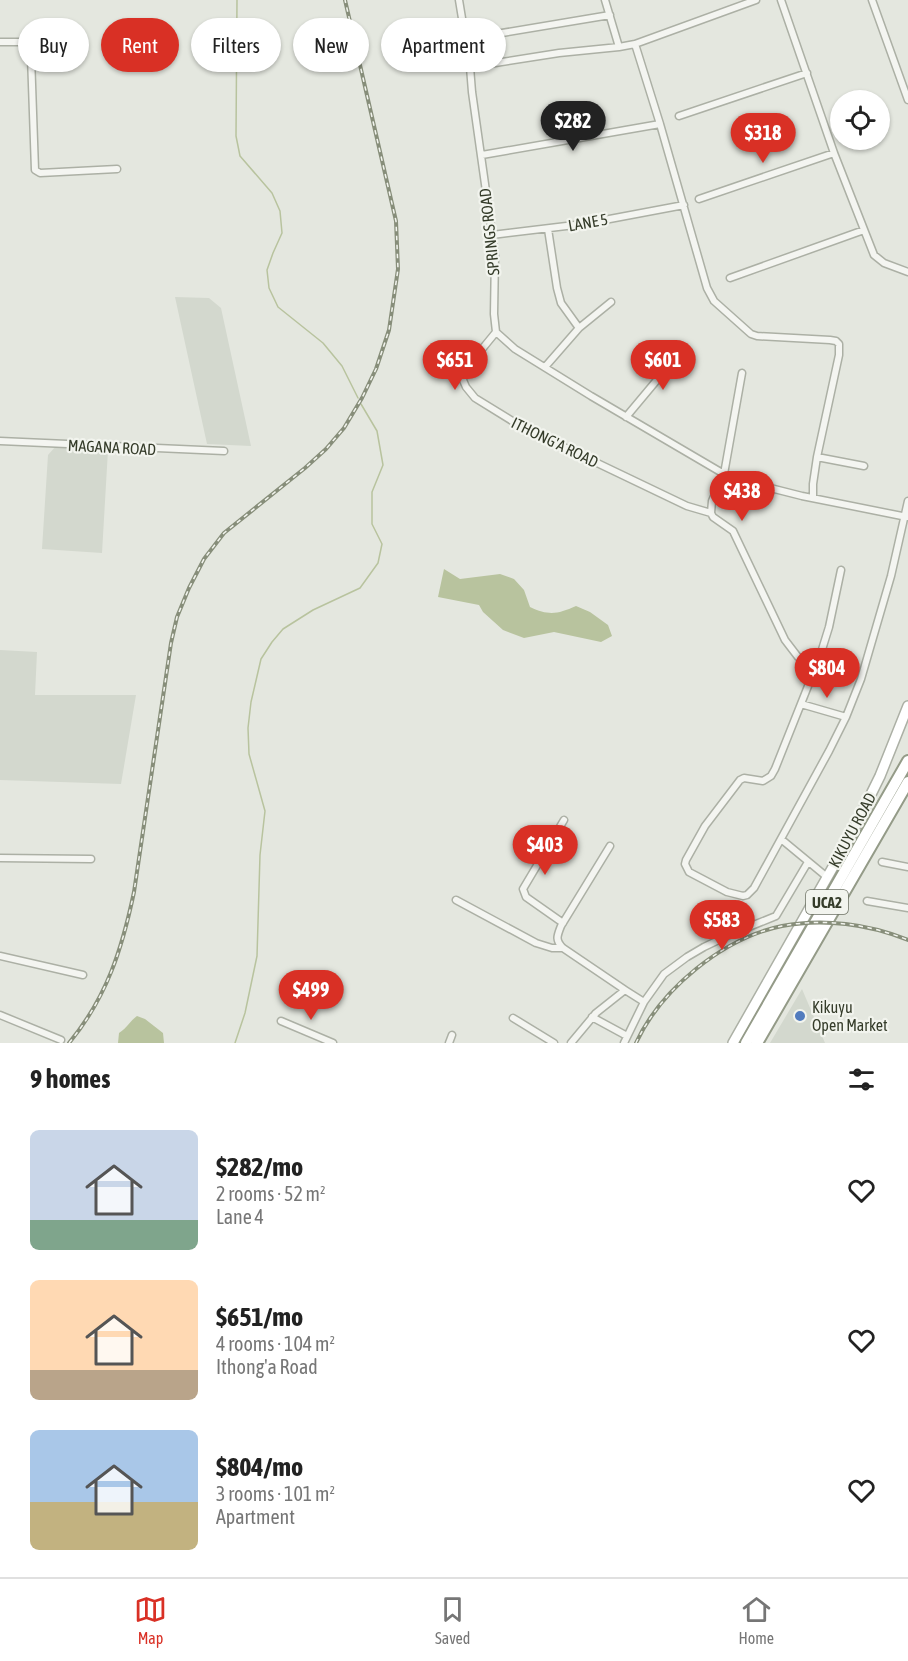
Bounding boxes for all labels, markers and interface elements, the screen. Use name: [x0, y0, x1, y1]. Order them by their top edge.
chip: Buy: [18, 18, 89, 72]
chip: Rent: [101, 18, 179, 72]
chip: Filters: [191, 18, 281, 72]
chip: New: [293, 18, 369, 72]
chip: Apartment: [381, 18, 506, 72]
map controls: [830, 90, 890, 150]
button: locate: [830, 90, 890, 150]
pin: $282: [537, 101, 609, 152]
text: $282: [555, 109, 591, 132]
pin: $318: [727, 113, 799, 164]
text: $318: [745, 121, 781, 144]
street label: SPRINGS ROAD: [475, 188, 503, 276]
street label: LANE 5: [567, 210, 609, 234]
pin: $651: [419, 340, 491, 391]
pin: $601: [627, 340, 699, 391]
text: $651: [437, 348, 473, 371]
text: $601: [645, 348, 681, 371]
street label: ITHONG'A ROAD: [509, 413, 601, 471]
street label: MAGANA ROAD: [67, 436, 157, 458]
pin: $438: [706, 471, 778, 522]
text: $438: [724, 479, 760, 502]
pin: $804: [791, 648, 863, 699]
text: $804: [809, 656, 845, 679]
street label: KIKUYU ROAD: [825, 790, 879, 870]
pin: $403: [509, 825, 581, 876]
text: $403: [527, 833, 563, 856]
road number: UCA2: [806, 890, 848, 914]
pin: $583: [686, 900, 758, 951]
text: $583: [704, 908, 740, 931]
pin: $499: [275, 970, 347, 1021]
text: $499: [293, 978, 329, 1001]
place label: Kikuyu Open Market: [812, 998, 888, 1035]
marker: Kikuyu Open Market: [793, 1009, 807, 1023]
icon: filters: [845, 1063, 878, 1096]
text: 9 homes: [30, 1064, 110, 1094]
text: $282/mo: [216, 1152, 303, 1182]
icon: home: [78, 1154, 150, 1226]
icon: heart: [845, 1174, 878, 1207]
text: 2 rooms · 52 m²: [216, 1182, 326, 1205]
text: Lane 4: [216, 1205, 264, 1228]
text: $651/mo: [216, 1302, 303, 1332]
icon: home: [78, 1304, 150, 1376]
icon: heart: [845, 1324, 878, 1357]
text: 4 rooms · 104 m²: [216, 1332, 335, 1355]
text: Ithong'a Road: [216, 1355, 318, 1378]
text: $804/mo: [216, 1452, 303, 1482]
icon: home: [78, 1454, 150, 1526]
icon: heart: [845, 1474, 878, 1507]
text: 3 rooms · 101 m²: [216, 1482, 335, 1505]
text: Apartment: [216, 1505, 295, 1528]
tab: Map: [134, 1593, 167, 1647]
tab: Saved: [435, 1593, 470, 1647]
tab: Home: [738, 1593, 774, 1647]

